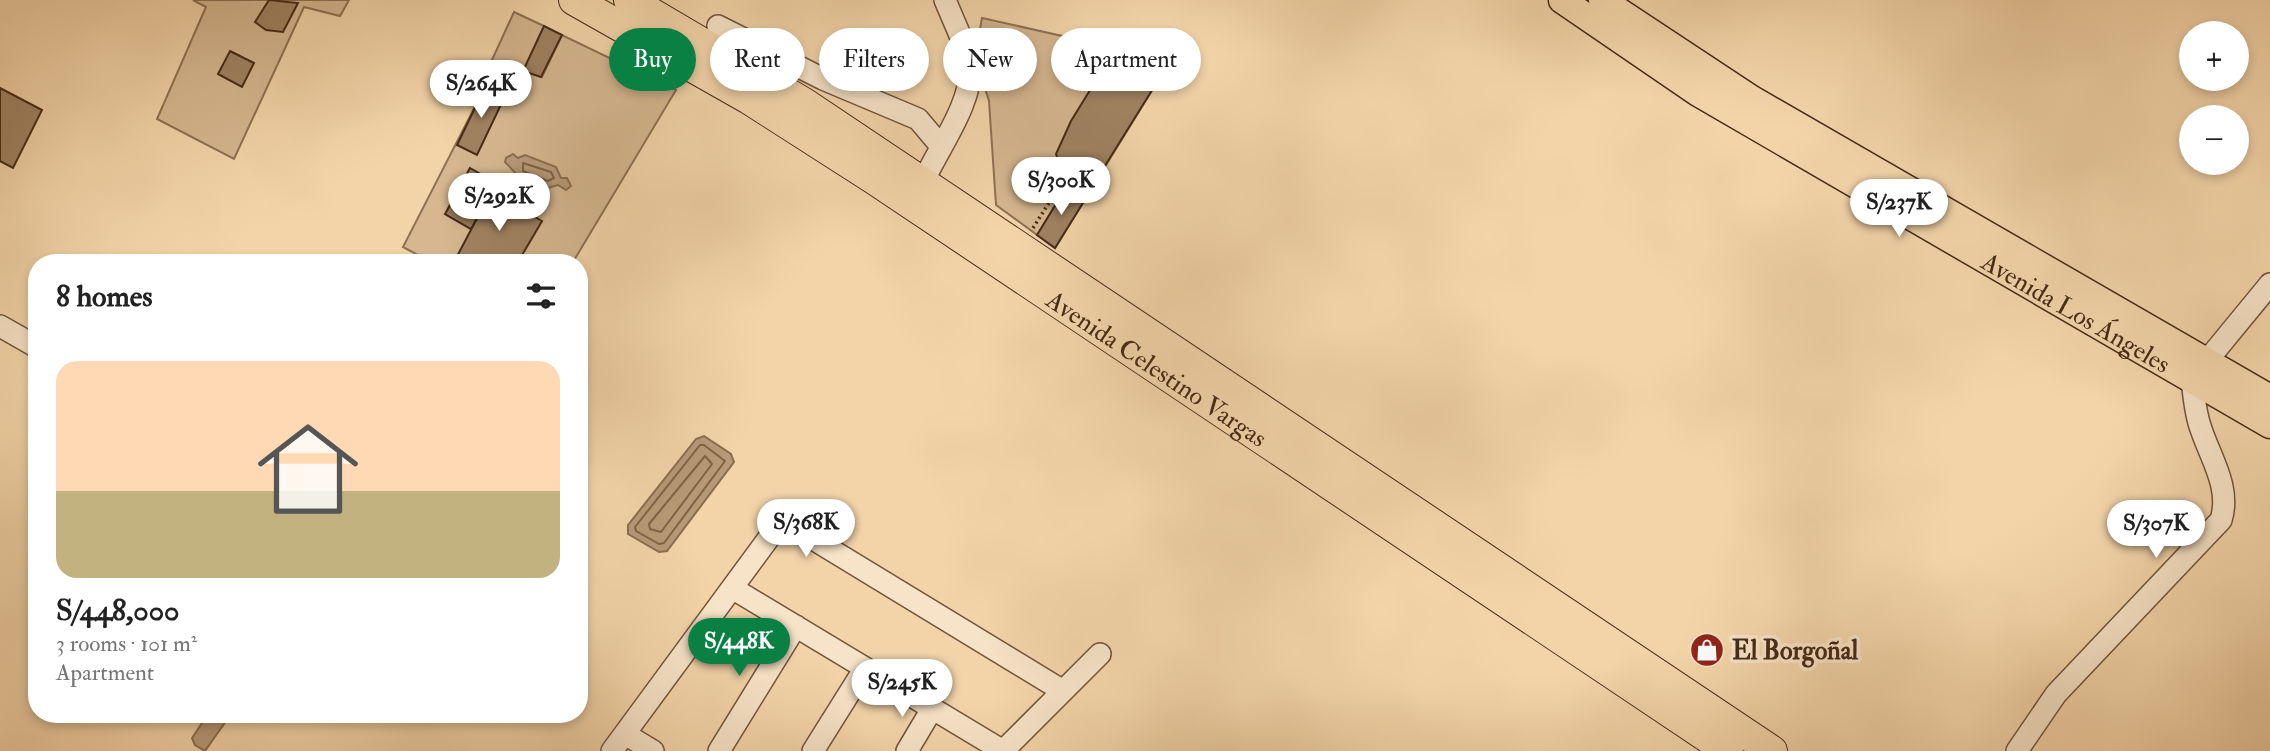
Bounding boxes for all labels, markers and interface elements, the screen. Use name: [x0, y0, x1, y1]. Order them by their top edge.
map controls: [2179, 21, 2249, 175]
button: +: [2179, 21, 2249, 91]
chip: Buy: [609, 28, 696, 91]
chip: Rent: [710, 28, 805, 91]
chip: Filters: [819, 28, 929, 91]
chip: New: [943, 28, 1037, 91]
chip: Apartment: [1051, 28, 1201, 91]
pin: S/264K: [424, 60, 538, 120]
text: S/264K: [446, 68, 516, 97]
button: −: [2179, 105, 2249, 175]
pin: S/300K: [1004, 158, 1118, 217]
text: S/300K: [1027, 165, 1095, 194]
pin: S/292K: [442, 174, 556, 233]
pin: S/237K: [1842, 180, 1956, 239]
text: S/292K: [464, 181, 534, 210]
text: S/237K: [1866, 187, 1932, 216]
street label: Avenida Los Ángeles: [1975, 246, 2176, 381]
icon: filters: [522, 277, 560, 315]
text: 8 homes: [56, 278, 153, 315]
street label: Avenida Celestino Vargas: [1039, 283, 1273, 455]
icon: home: [245, 406, 371, 532]
pin: S/368K: [749, 500, 863, 559]
pin: S/307K: [2099, 500, 2213, 560]
text: S/368K: [773, 507, 839, 536]
text: S/307K: [2123, 508, 2189, 537]
text: S/448,000: [56, 592, 179, 629]
pin: S/448K: [682, 618, 796, 678]
text: S/448K: [704, 626, 774, 655]
text: 3 rooms · 101 m²: [56, 629, 197, 658]
shop icon: El Borgoñal: [1688, 631, 1726, 669]
place label: El Borgoñal: [1732, 635, 1858, 668]
text: Apartment: [56, 658, 154, 687]
pin: S/245K: [845, 660, 959, 719]
text: S/245K: [868, 667, 937, 696]

